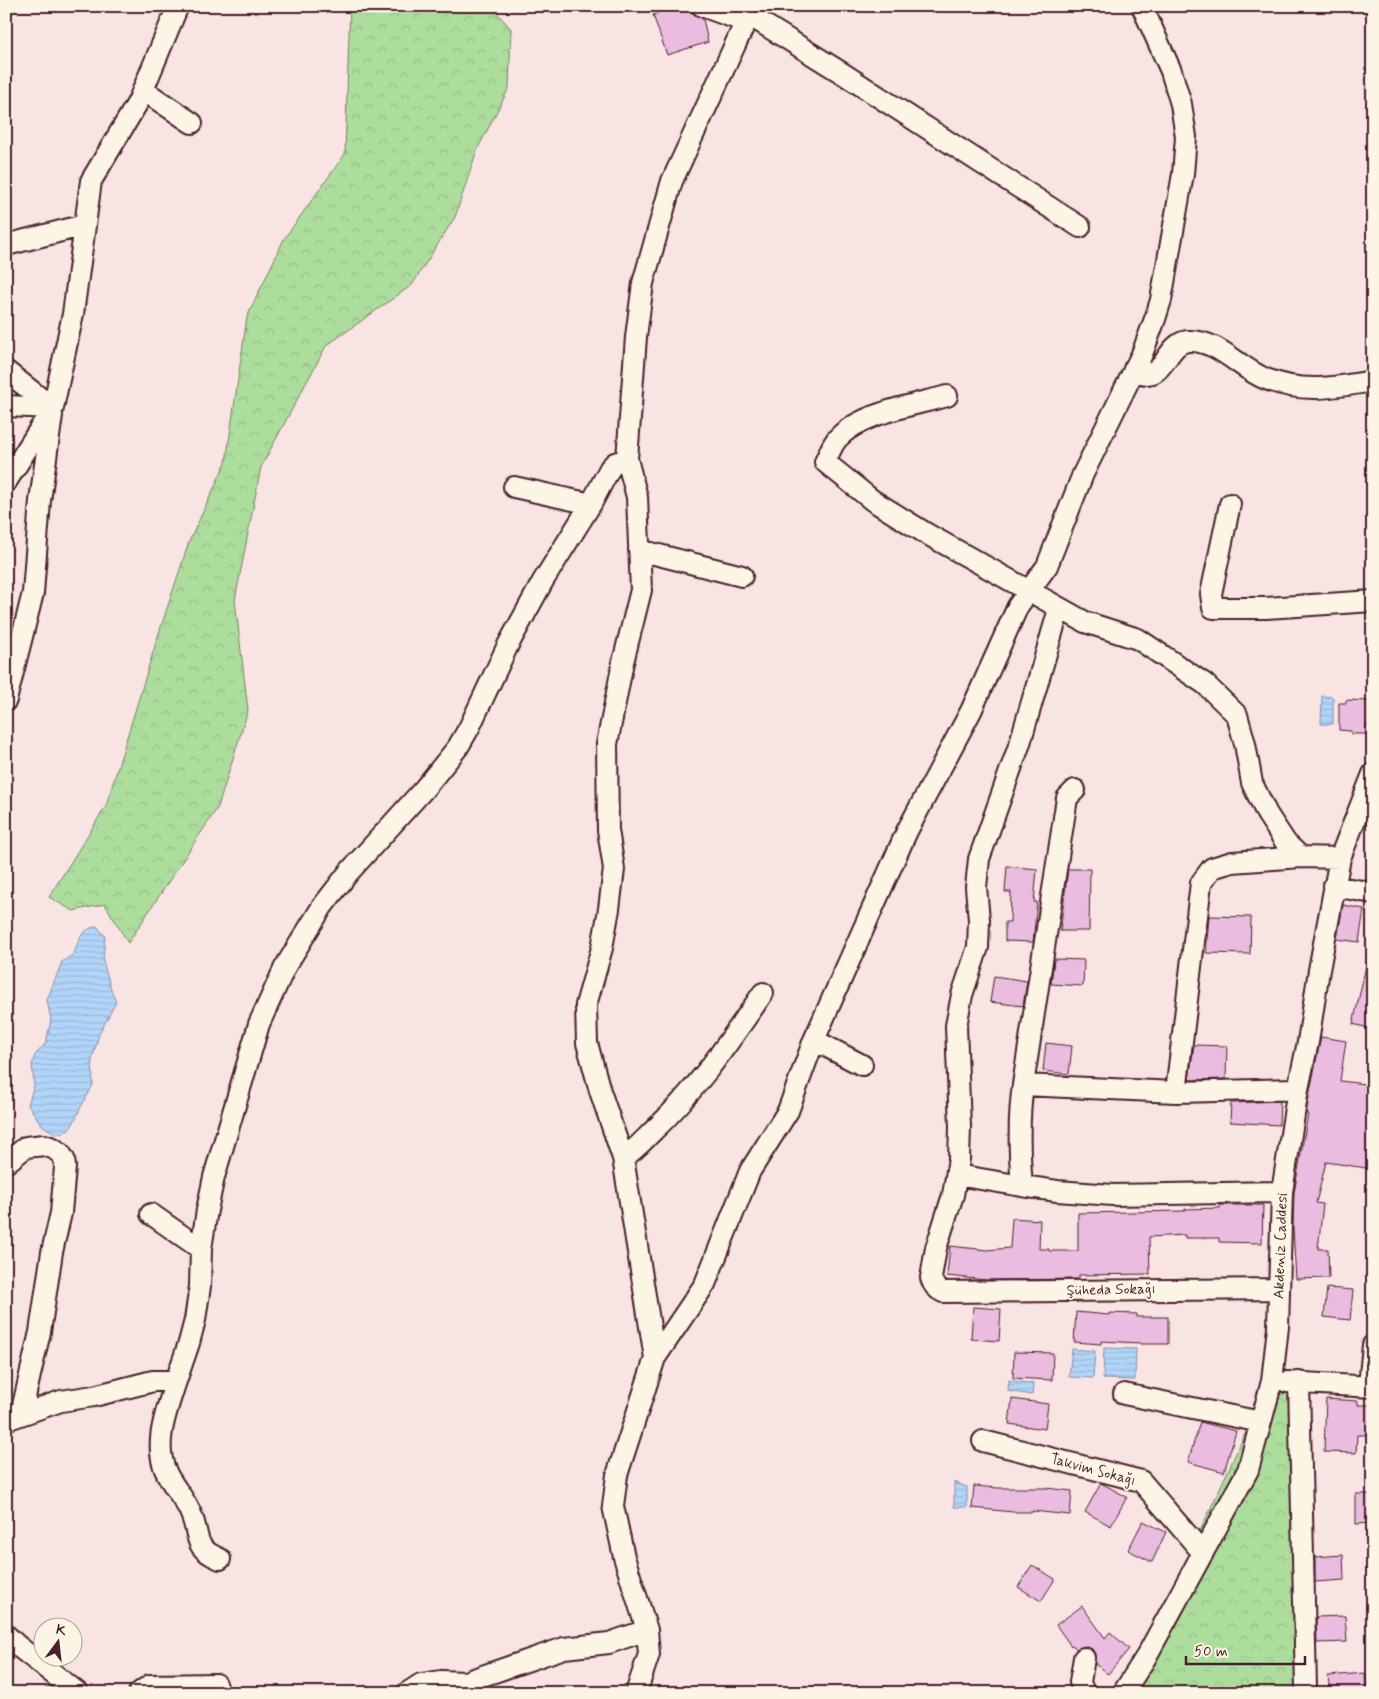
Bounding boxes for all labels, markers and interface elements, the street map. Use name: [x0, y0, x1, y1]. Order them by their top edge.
street label: Akdeniz Caddesi: [1269, 1192, 1293, 1300]
street label: Şüheda Sokağı: [1066, 1279, 1156, 1301]
street label: Takvim Sokağı: [1048, 1449, 1138, 1491]
north arrow: [32, 1616, 82, 1666]
text: K: [54, 1620, 69, 1641]
scale bar: [1186, 1634, 1305, 1666]
text: 50 m: [1194, 1642, 1228, 1662]

